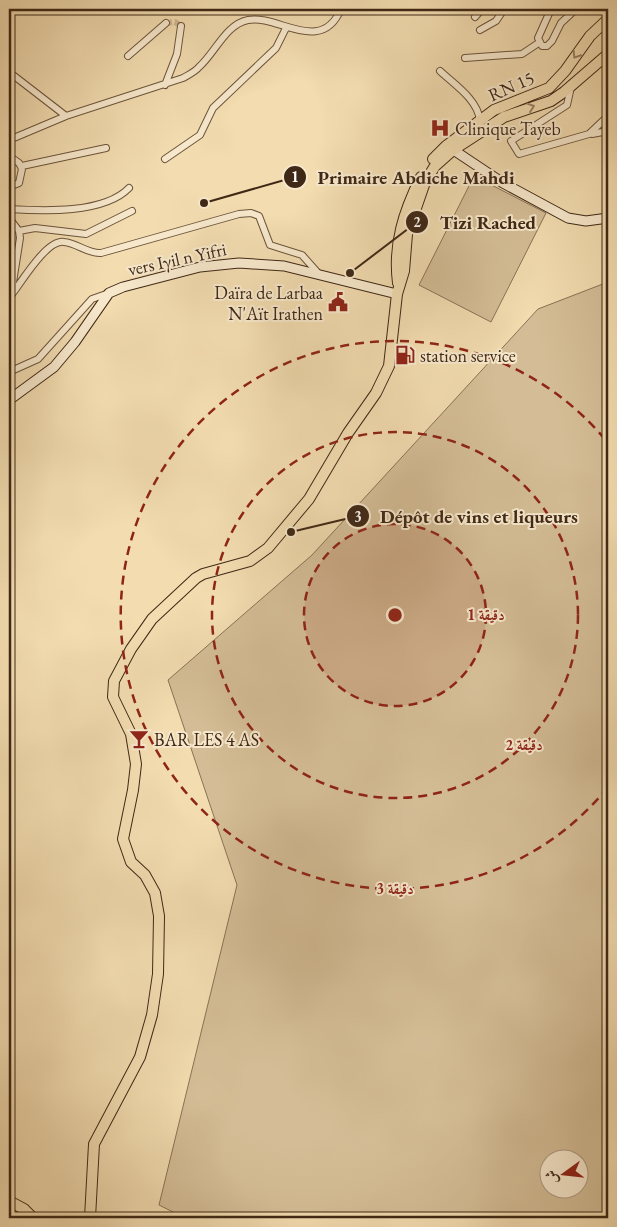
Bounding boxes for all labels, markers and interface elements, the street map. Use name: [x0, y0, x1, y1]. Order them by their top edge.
one-way arrow: [572, 50, 582, 59]
street label: RN 15: [484, 66, 538, 106]
one-way arrow: [527, 103, 535, 113]
hospital icon: Clinique Tayeb: [429, 117, 451, 139]
place label: Clinique Tayeb: [455, 117, 561, 140]
callout: Primaire Abdiche Mahdi: [282, 160, 524, 194]
text: Primaire Abdiche Mahdi: [317, 165, 515, 190]
text: 1: [291, 167, 299, 186]
callout: Tizi Rached: [405, 205, 546, 239]
text: Tizi Rached: [440, 210, 537, 235]
text: 2: [413, 212, 421, 231]
street label: vers Iγil n Yifri: [126, 237, 229, 281]
place label: Daïra de Larbaa N'Aït Irathen: [214, 281, 324, 325]
public building icon: Daïra de Larbaa N'Aït Irathen: [327, 291, 349, 313]
fuel station icon: station service: [394, 344, 416, 366]
place label: station service: [420, 344, 516, 367]
callout: Dépôt de vins et liqueurs: [345, 499, 588, 533]
text: Dépôt de vins et liqueurs: [380, 504, 578, 529]
text: 3: [354, 507, 362, 526]
text: 1 دقيقة: [467, 605, 505, 624]
centre of rings: [386, 606, 404, 624]
bar icon: BAR LES 4 AS: [128, 728, 150, 750]
place label: BAR LES 4 AS: [154, 728, 259, 751]
text: 2 دقيقة: [505, 735, 543, 754]
text: 3 دقيقة: [376, 879, 414, 898]
north arrow: [540, 1150, 590, 1200]
text: ش: [541, 1168, 562, 1186]

